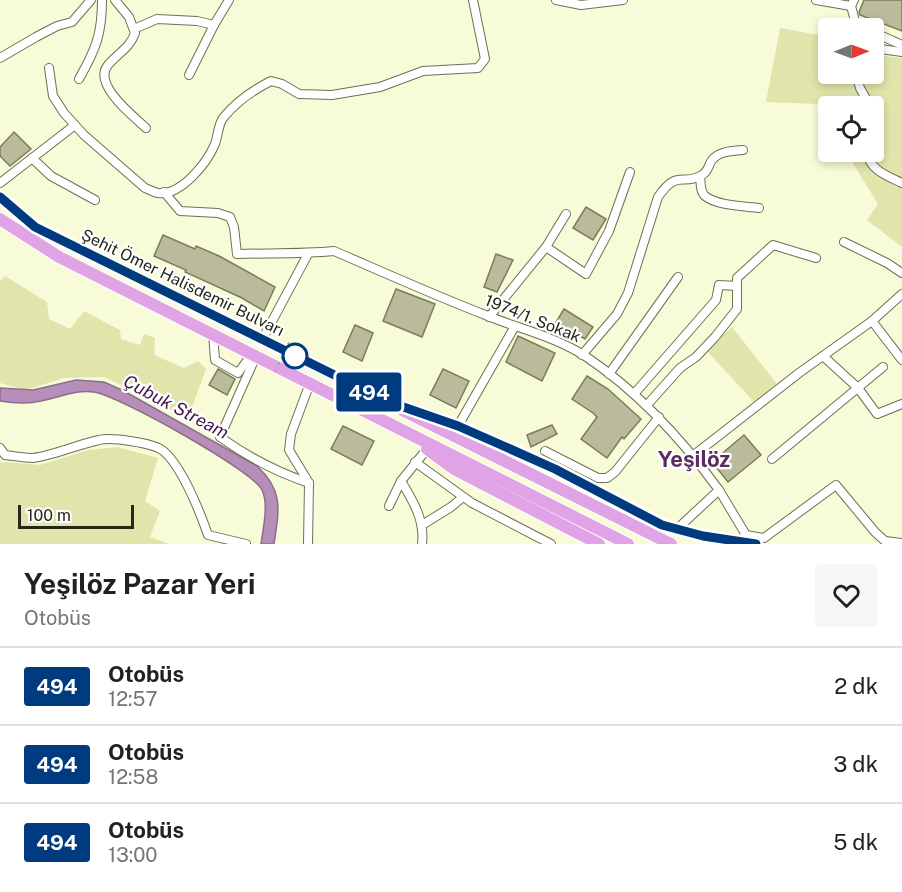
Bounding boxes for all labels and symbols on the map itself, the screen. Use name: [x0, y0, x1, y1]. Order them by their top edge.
north arrow: [818, 18, 884, 84]
street label: Şehit Ömer Halisdemir Bulvarı: [78, 224, 288, 340]
street label: 1974/1. Sokak: [482, 291, 583, 346]
unlabelled marker: [282, 343, 308, 369]
water label: Çubuk Stream: [120, 370, 232, 443]
line badge: 494: [334, 372, 404, 412]
district label: Yeşilöz: [658, 446, 730, 472]
scale bar: [18, 502, 134, 530]

